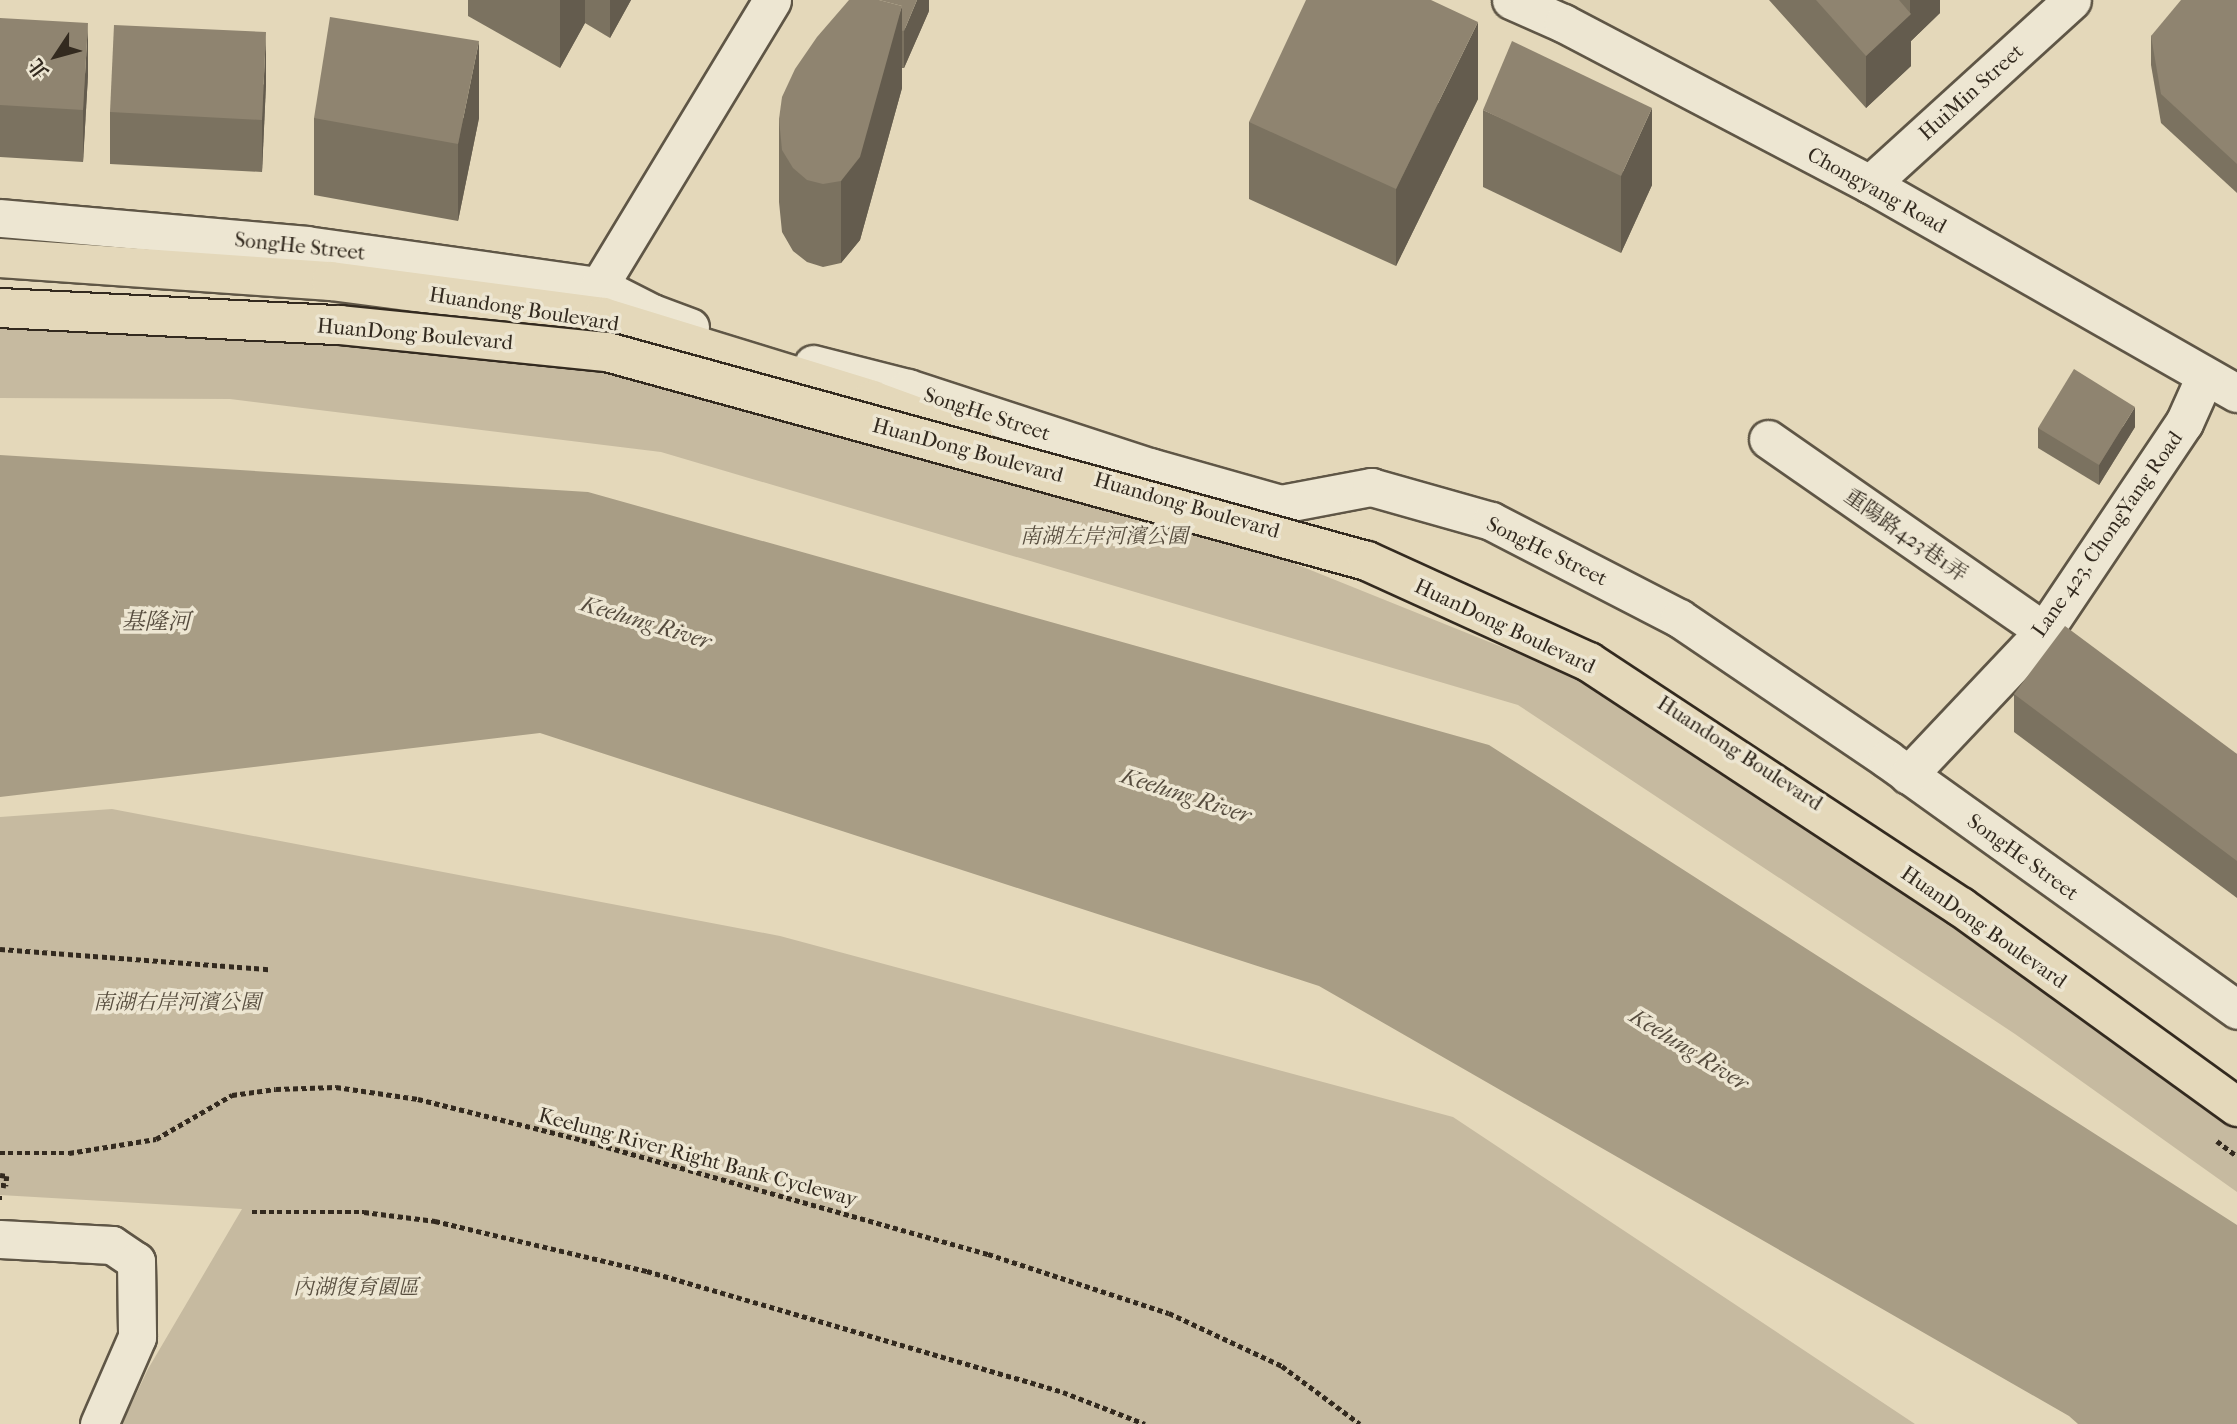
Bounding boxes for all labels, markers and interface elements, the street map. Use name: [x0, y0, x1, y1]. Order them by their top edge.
north arrow: [21, 21, 91, 91]
street label: HuiMin Street: [1914, 38, 2028, 146]
text: 北: [25, 54, 54, 83]
street label: Chongyang Road: [1803, 141, 1951, 239]
street label: SongHe Street: [233, 227, 367, 265]
street label: Huandong Boulevard: [427, 282, 621, 336]
street label: HuanDong Boulevard: [316, 313, 514, 355]
street label: SongHe Street: [921, 382, 1053, 446]
street label: HuanDong Boulevard: [870, 412, 1066, 488]
street label: Lane 423, ChongYang Road: [2026, 426, 2188, 642]
street label: Huandong Boulevard: [1091, 466, 1283, 544]
street label: 重陽路423巷1弄: [1840, 483, 1972, 587]
street label: SongHe Street: [1482, 511, 1612, 591]
park label: 南湖左岸河濱公園: [1020, 523, 1188, 549]
street label: HuanDong Boulevard: [1411, 573, 1599, 679]
water label: Keelung River: [578, 590, 714, 656]
water label: 基隆河: [122, 608, 190, 636]
street label: Huandong Boulevard: [1653, 690, 1827, 816]
water label: Keelung River: [1118, 762, 1254, 830]
street label: SongHe Street: [1962, 808, 2084, 906]
street label: HuanDong Boulevard: [1896, 860, 2072, 994]
park label: 南湖右岸河濱公園: [93, 989, 261, 1015]
water label: Keelung River: [1625, 1003, 1753, 1097]
street label: Keelung River Right Bank Cycleway: [536, 1102, 860, 1212]
park label: 內湖復育園區: [293, 1274, 419, 1300]

